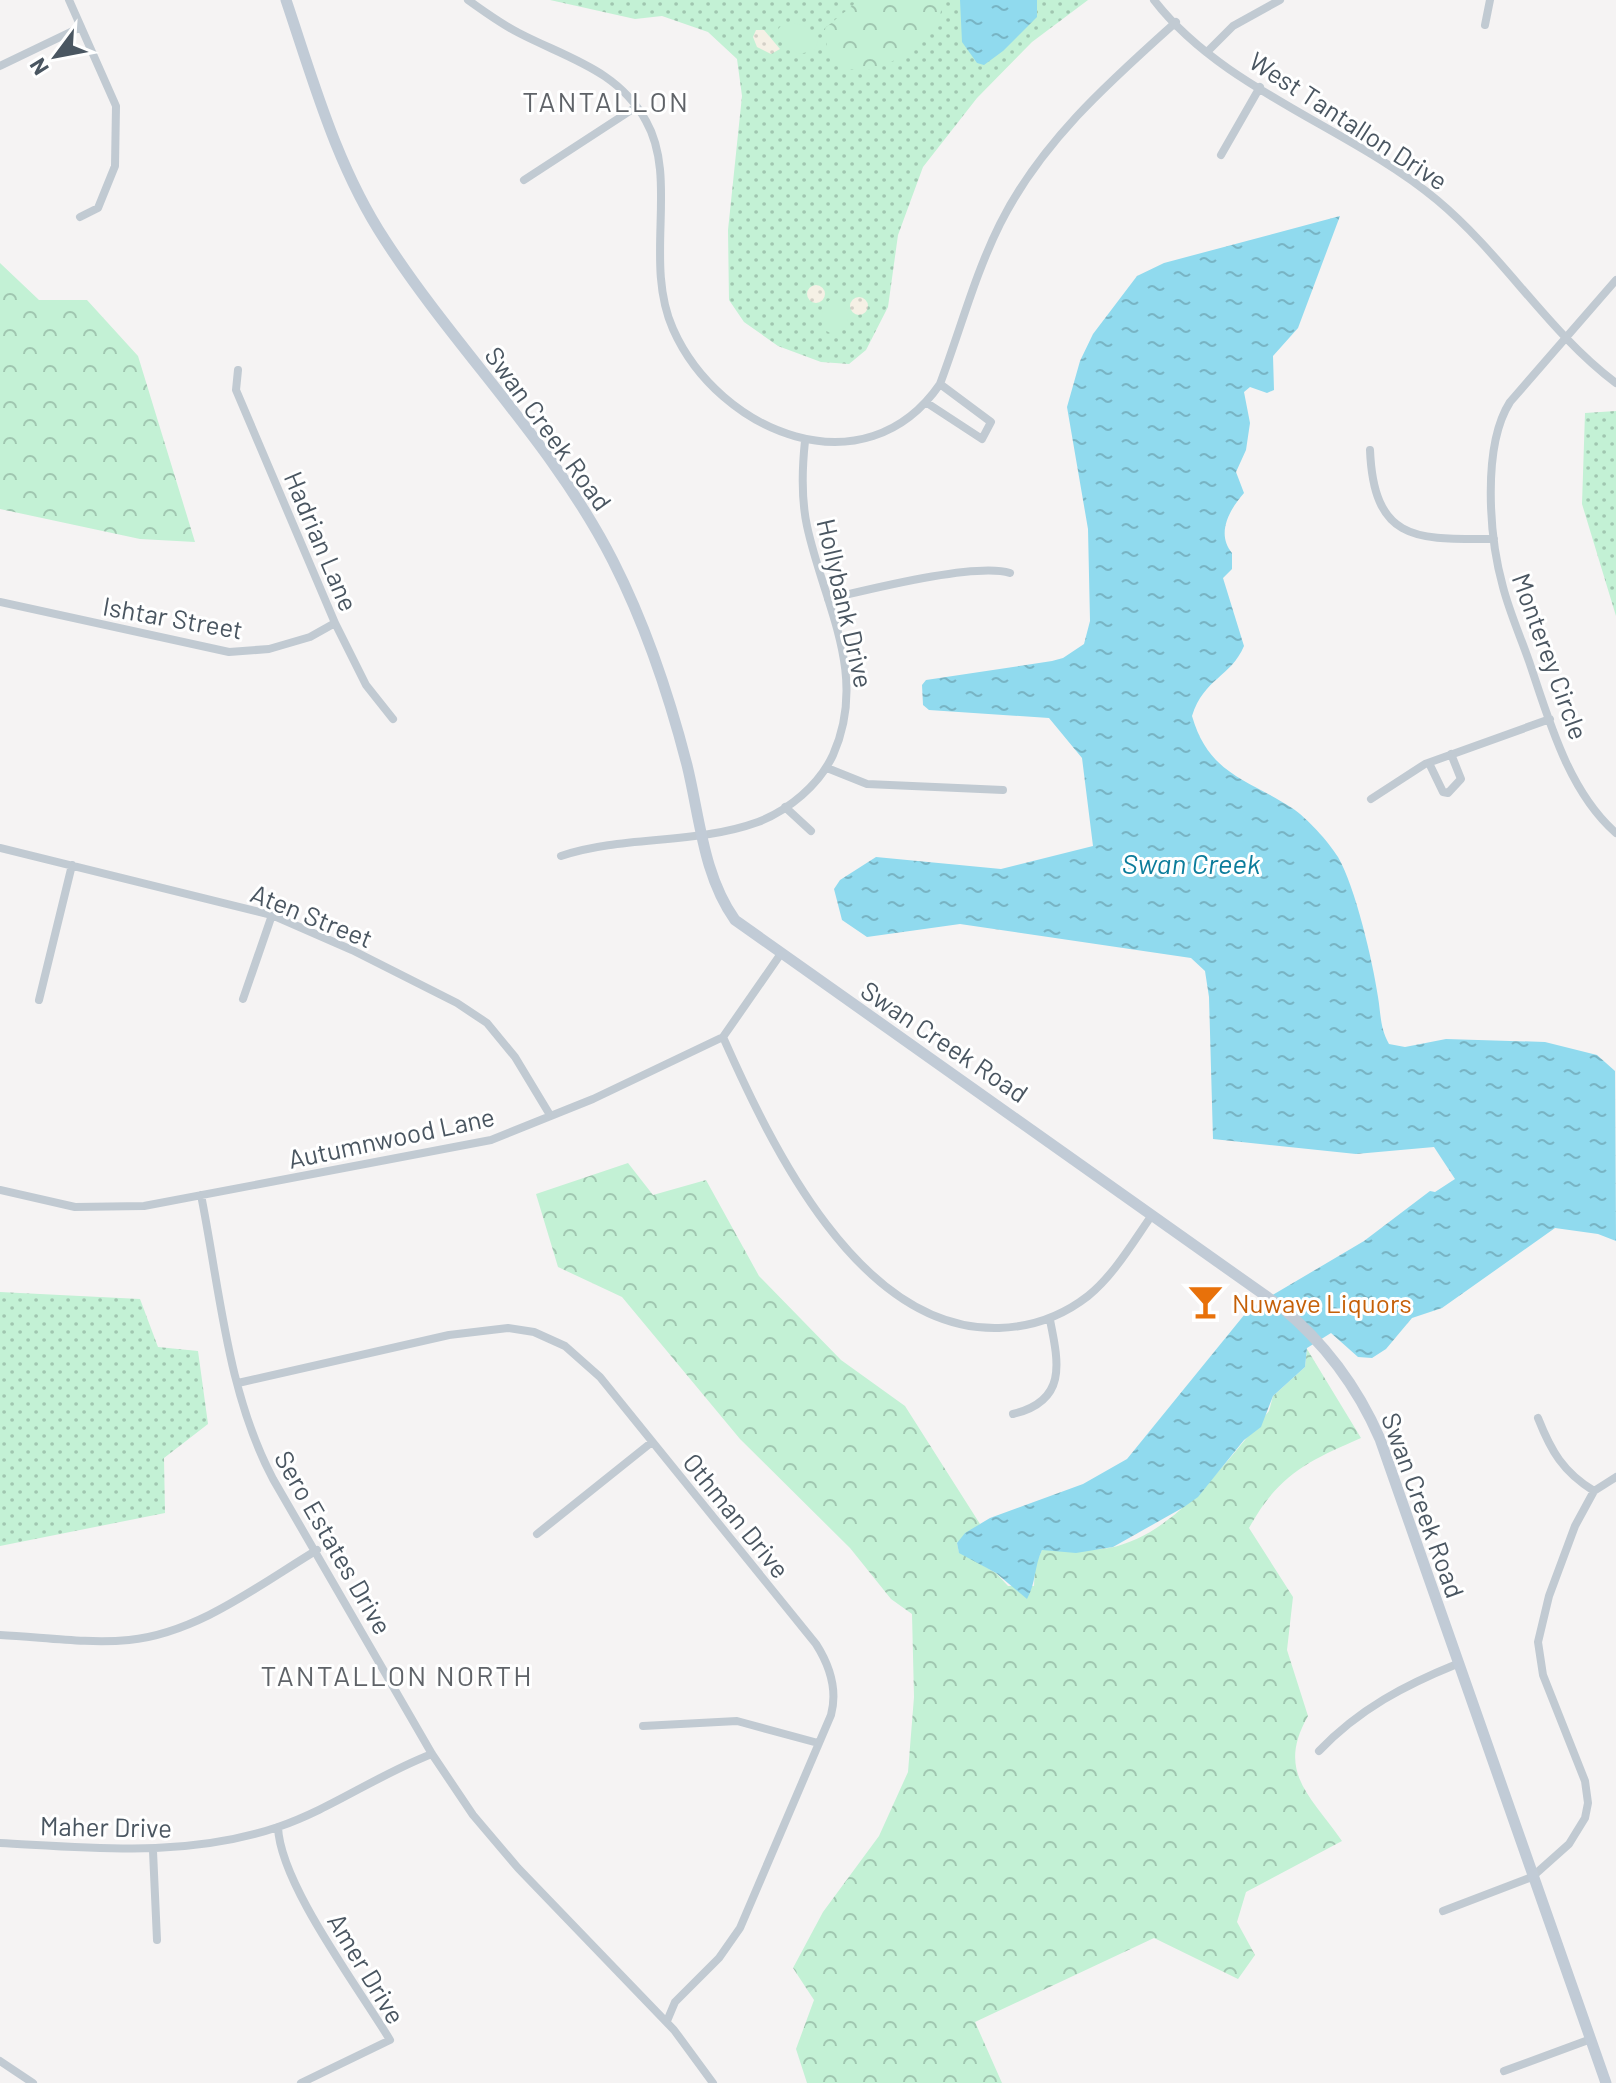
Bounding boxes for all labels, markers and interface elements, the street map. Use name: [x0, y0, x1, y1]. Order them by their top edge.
north arrow: [16, 16, 96, 96]
street label: West Tantallon Drive: [1244, 44, 1454, 196]
text: N: [23, 54, 53, 80]
district label: TANTALLON: [522, 84, 690, 118]
street label: Swan Creek Road: [479, 340, 619, 516]
street label: Hadrian Lane: [279, 466, 365, 616]
street label: Hollybank Drive: [811, 515, 881, 691]
street label: Monterey Circle: [1507, 569, 1595, 743]
street label: Ishtar Street: [101, 589, 245, 645]
water label: Swan Creek: [1122, 846, 1261, 880]
street label: Aten Street: [247, 877, 377, 953]
street label: Swan Creek Road: [856, 974, 1034, 1108]
street label: Autumnwood Lane: [285, 1100, 497, 1174]
bar icon: Nuwave Liquors: [1187, 1283, 1225, 1321]
place label: Nuwave Liquors: [1232, 1287, 1412, 1318]
street label: Swan Creek Road: [1376, 1408, 1472, 1602]
street label: Sero Estates Drive: [269, 1445, 399, 1639]
street label: Othman Drive: [677, 1446, 797, 1584]
district label: TANTALLON NORTH: [260, 1658, 534, 1692]
street label: Maher Drive: [40, 1809, 172, 1843]
street label: Amer Drive: [322, 1907, 412, 2029]

